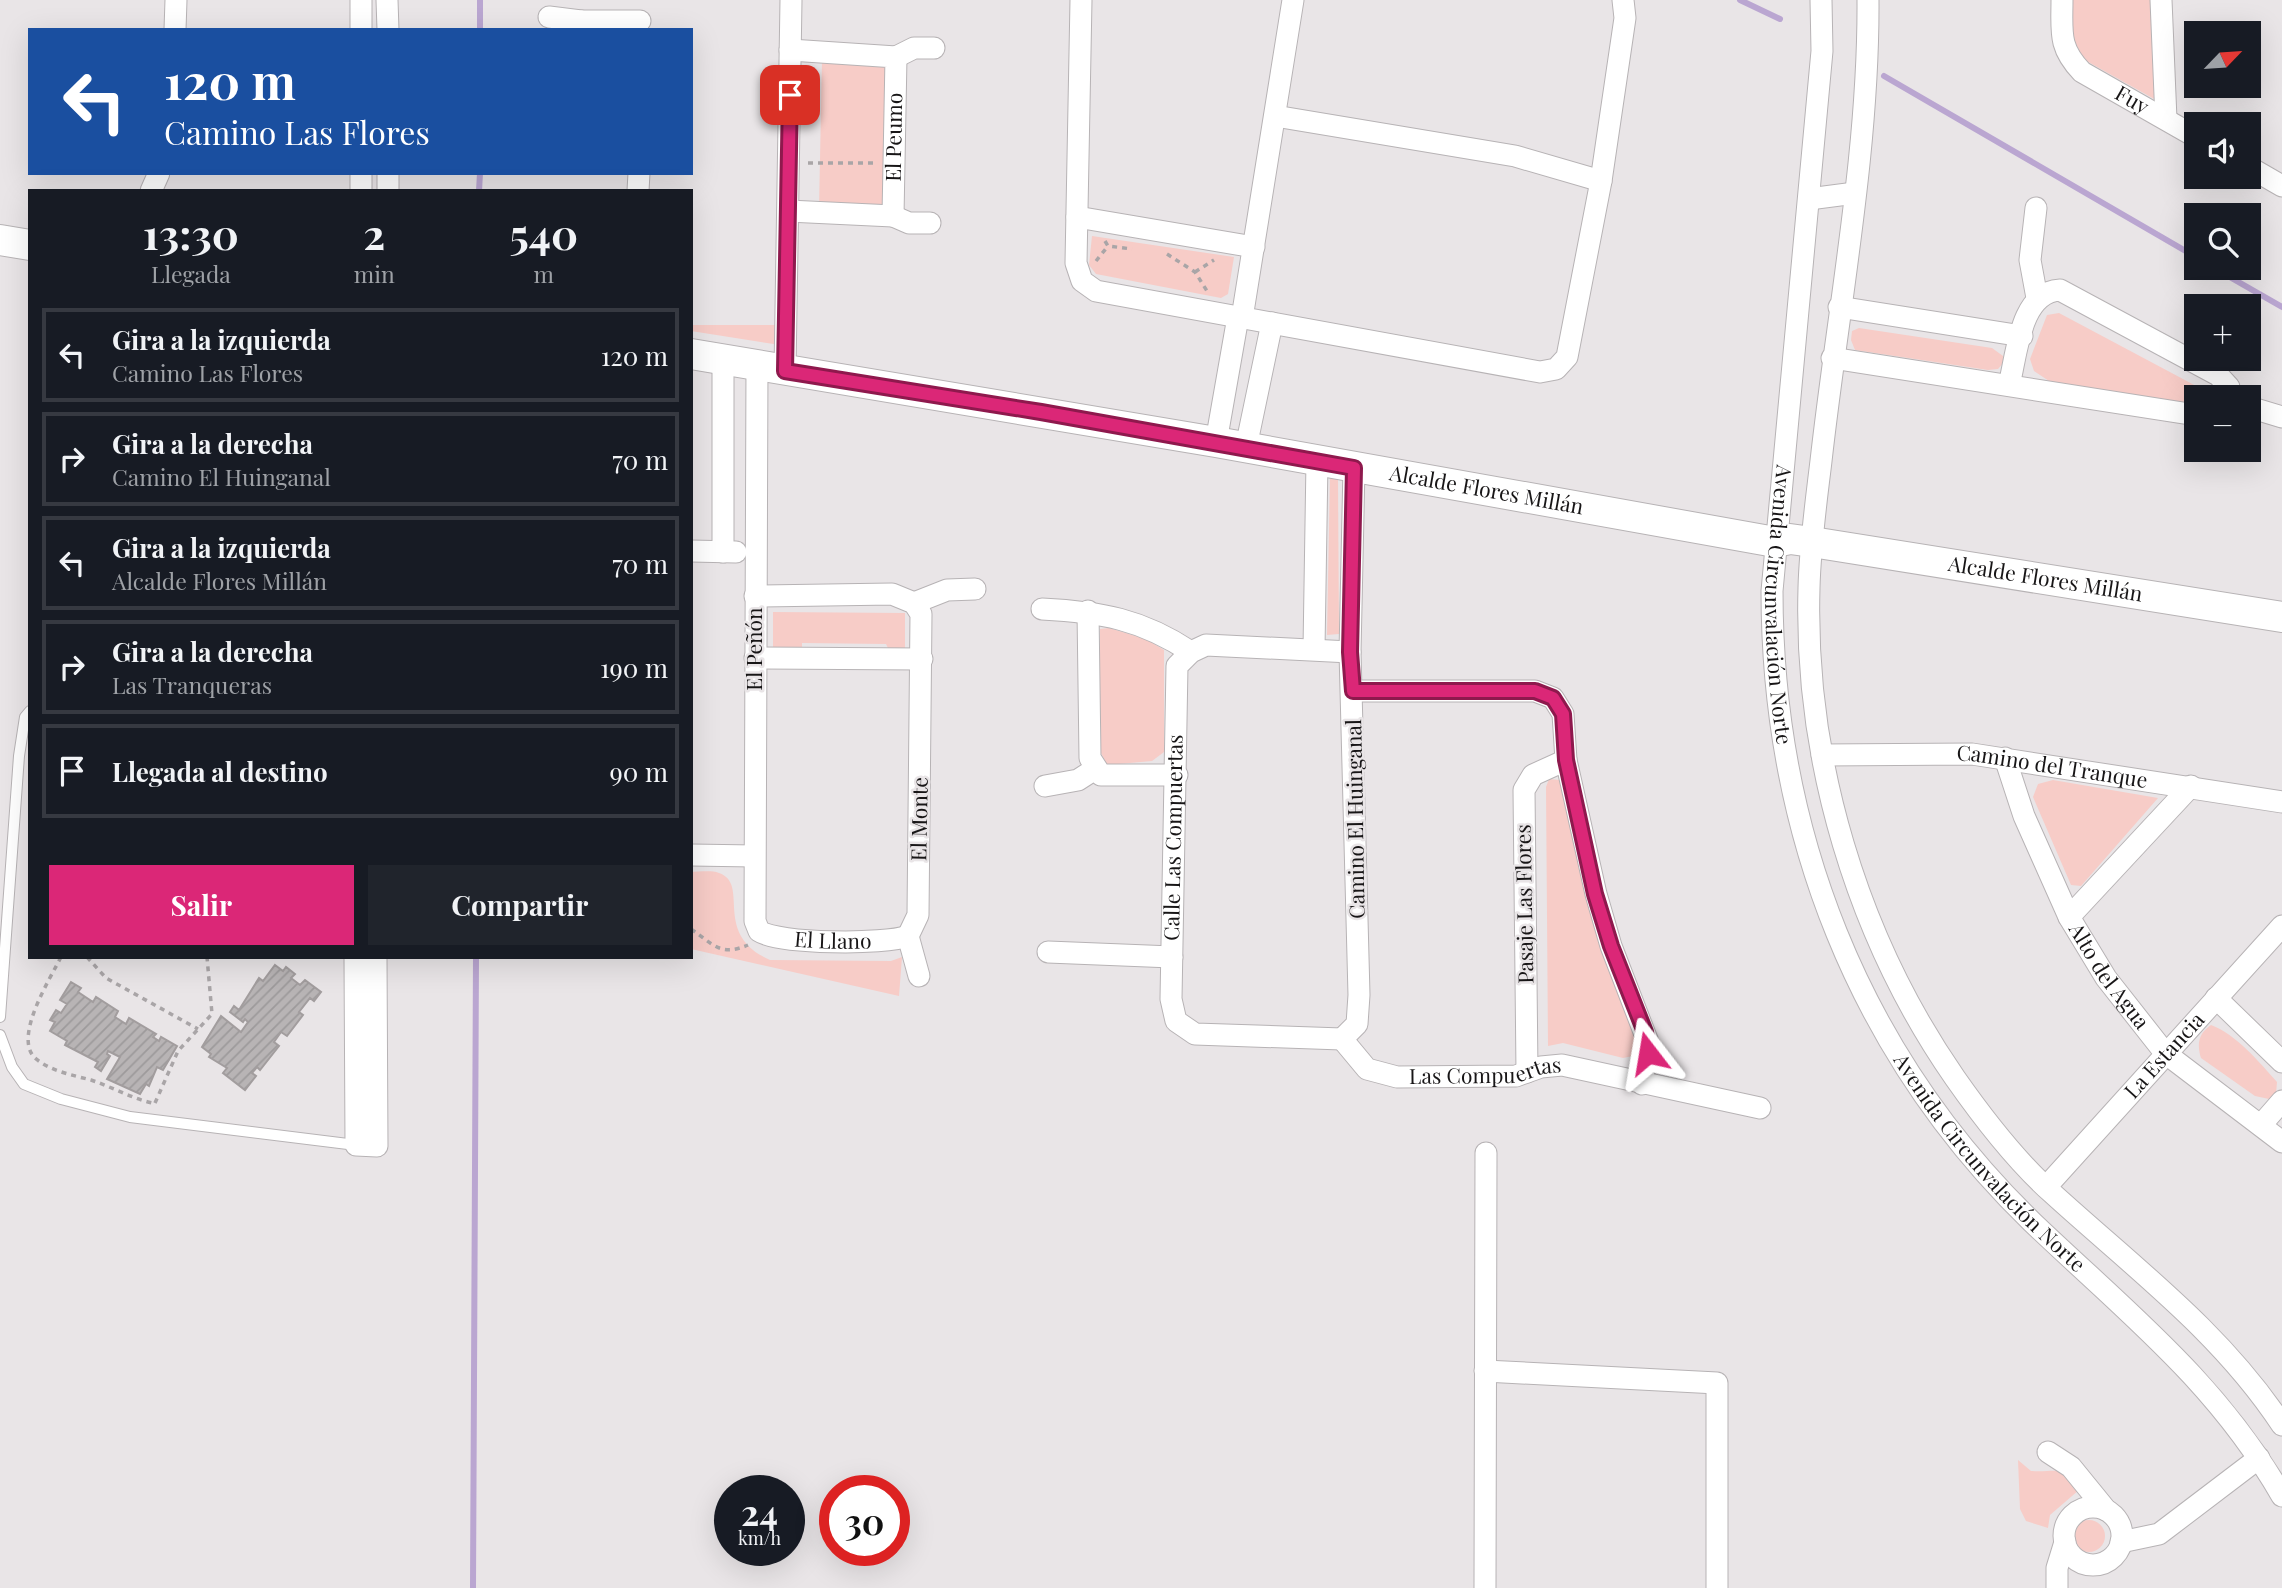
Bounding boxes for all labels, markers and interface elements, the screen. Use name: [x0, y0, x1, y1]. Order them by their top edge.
north arrow: [2184, 21, 2261, 98]
map controls: [2184, 21, 2261, 462]
text: 120 m: [164, 47, 296, 112]
icon: left: [49, 56, 140, 147]
pin: [760, 65, 820, 125]
icon: arrive: [771, 76, 809, 114]
street label: Fuy: [2111, 78, 2155, 120]
street label: El Peumo: [878, 92, 907, 182]
text: Camino Las Flores: [164, 110, 430, 153]
button: sound: [2184, 112, 2261, 189]
button: search: [2184, 203, 2261, 280]
text: 13:30: [143, 205, 239, 261]
text: 2: [363, 205, 385, 261]
text: 540: [510, 205, 578, 261]
text: Llegada: [151, 258, 231, 289]
text: min: [354, 258, 395, 289]
text: m: [534, 258, 554, 289]
button: +: [2184, 294, 2261, 371]
text: Gira a la izquierda: [112, 322, 331, 357]
icon: left: [53, 336, 91, 374]
text: 120 m: [601, 338, 668, 373]
text: Camino Las Flores: [112, 357, 303, 388]
button: −: [2184, 385, 2261, 462]
text: Gira a la derecha: [112, 426, 313, 461]
icon: right: [53, 440, 91, 478]
text: 70 m: [612, 442, 668, 477]
street label: Alcalde Flores Millán: [1387, 457, 1586, 520]
text: Camino El Huinganal: [112, 461, 331, 492]
street label: Avenida Circunvalación Norte: [1760, 463, 1800, 746]
text: Gira a la izquierda: [112, 530, 331, 565]
icon: left: [53, 544, 91, 582]
text: 70 m: [612, 546, 668, 581]
street label: Alcalde Flores Millán: [1945, 548, 2145, 607]
text: Alcalde Flores Millán: [112, 565, 327, 596]
street label: El Peñón: [739, 607, 767, 691]
text: Gira a la derecha: [112, 634, 313, 669]
icon: right: [53, 648, 91, 686]
text: 190 m: [600, 650, 668, 685]
text: Las Tranqueras: [112, 669, 272, 700]
street label: Camino El Huinganal: [1338, 719, 1370, 919]
street label: Calle Las Compuertas: [1156, 734, 1188, 941]
street label: Camino del Tranque: [1957, 738, 2150, 793]
icon: arrive: [53, 752, 91, 790]
text: Llegada al destino: [112, 754, 328, 789]
text: 90 m: [610, 754, 668, 789]
street label: El Monte: [903, 777, 933, 861]
street label: Pasaje Las Flores: [1508, 824, 1538, 984]
button: Salir: [49, 865, 354, 945]
button: Compartir: [368, 865, 672, 945]
street label: Alto del Agua: [2063, 916, 2157, 1035]
street label: El Llano: [793, 924, 872, 954]
street label: La Estancia: [2117, 1005, 2210, 1104]
position arrow: [1611, 1016, 1685, 1090]
street label: Avenida Circunvalación Norte: [1888, 1047, 2092, 1277]
street label: Las Compuertas: [1409, 1049, 1562, 1089]
speed limit sign: 30: [819, 1475, 910, 1566]
text: 24: [741, 1488, 778, 1535]
text: km/h: [738, 1526, 781, 1550]

